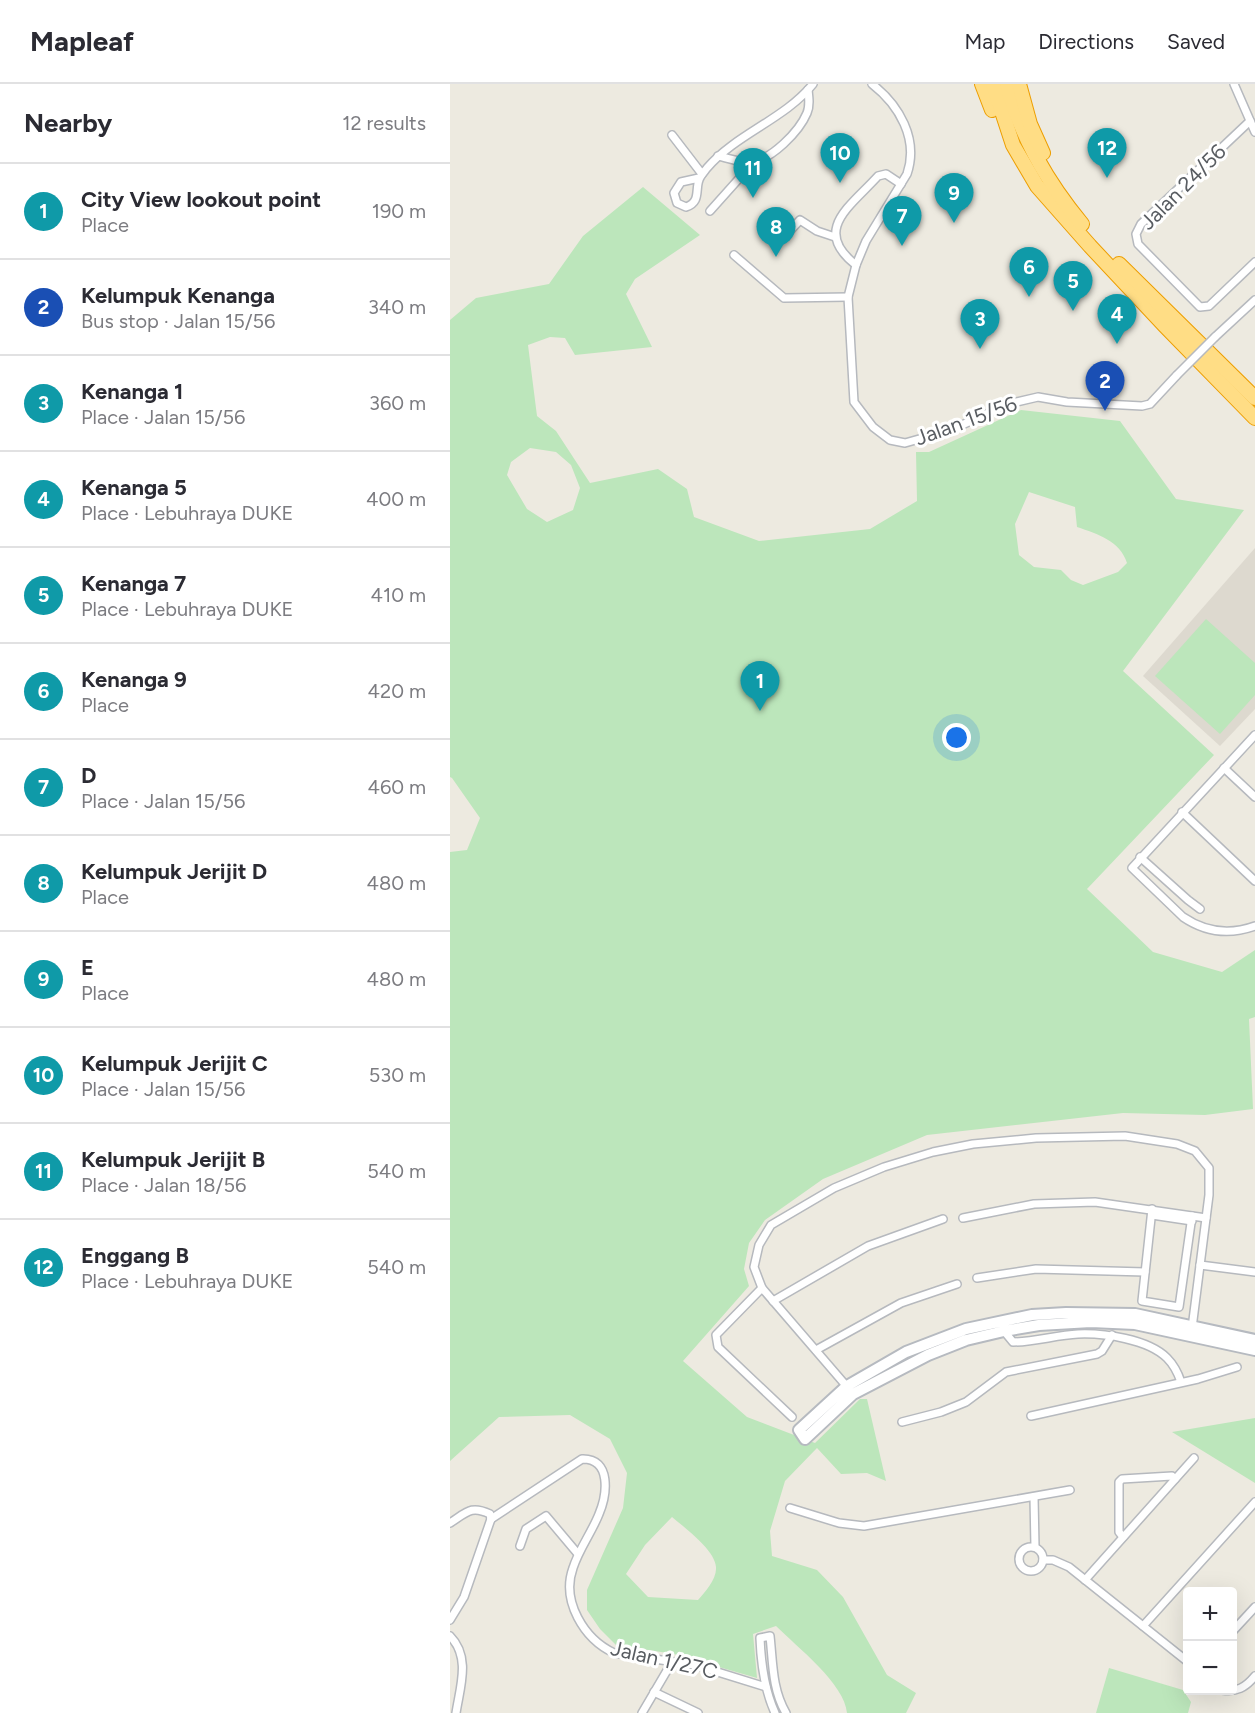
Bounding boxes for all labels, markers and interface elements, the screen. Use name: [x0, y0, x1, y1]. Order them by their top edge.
text: Mapleaf: [30, 24, 134, 58]
text: Map: [964, 29, 1005, 54]
text: Directions: [1038, 29, 1134, 54]
text: Saved: [1167, 29, 1225, 54]
text: Nearby: [24, 107, 112, 139]
text: 12 results: [342, 111, 426, 135]
pin: 12: [1088, 128, 1126, 178]
pin: 10: [820, 134, 860, 183]
street label: Jalan 24/56: [1135, 139, 1231, 235]
pin: 11: [734, 148, 772, 198]
pin: 9: [934, 174, 974, 223]
text: City View lookout point: [81, 186, 321, 213]
pin: 7: [882, 196, 922, 246]
text: 1: [39, 199, 48, 223]
text: 190 m: [372, 199, 426, 223]
pin: 8: [756, 208, 796, 257]
text: Place: [81, 213, 129, 237]
pin: 6: [1010, 248, 1048, 297]
pin: 5: [1054, 262, 1092, 311]
text: Kelumpuk Kenanga: [81, 282, 275, 309]
pin: 4: [1098, 294, 1136, 344]
text: 2: [38, 295, 49, 319]
text: 340 m: [368, 295, 426, 319]
pin: 3: [960, 300, 1000, 349]
text: Bus stop · Jalan 15/56: [81, 309, 275, 333]
pin: 2: [1086, 362, 1124, 411]
text: Kenanga 1: [81, 378, 183, 405]
text: 3: [38, 391, 49, 415]
text: 360 m: [369, 391, 426, 415]
street label: Jalan 15/56: [911, 391, 1020, 451]
text: Place · Jalan 15/56: [81, 405, 245, 429]
text: Kenanga 5: [81, 474, 187, 501]
text: 4: [37, 487, 50, 511]
text: 400 m: [366, 487, 426, 511]
text: Place · Lebuhraya DUKE: [81, 501, 293, 525]
text: Kenanga 7: [81, 570, 186, 597]
text: 5: [38, 583, 49, 607]
text: 410 m: [371, 583, 426, 607]
text: Place · Lebuhraya DUKE: [81, 597, 293, 621]
pin: 1: [740, 662, 780, 711]
text: Kenanga 9: [81, 666, 187, 693]
text: 6: [38, 679, 49, 703]
text: 420 m: [368, 679, 426, 703]
text: Place: [81, 693, 129, 717]
your location: [942, 723, 971, 752]
text: D: [81, 762, 96, 789]
text: 7: [38, 775, 49, 799]
text: 460 m: [367, 775, 426, 799]
text: Place · Jalan 15/56: [81, 789, 245, 813]
text: Kelumpuk Jerijit D: [81, 858, 267, 885]
text: 8: [37, 871, 50, 895]
text: 480 m: [367, 871, 426, 895]
text: Place: [81, 885, 129, 909]
text: E: [81, 954, 94, 981]
text: 9: [38, 967, 49, 991]
text: 480 m: [367, 967, 426, 991]
text: Place: [81, 981, 129, 1005]
text: Kelumpuk Jerijit C: [81, 1050, 268, 1077]
text: 10: [33, 1063, 54, 1087]
text: 530 m: [369, 1063, 426, 1087]
text: Place · Jalan 15/56: [81, 1077, 245, 1101]
text: Kelumpuk Jerijit B: [81, 1146, 265, 1173]
text: 11: [35, 1159, 52, 1183]
text: 540 m: [367, 1159, 426, 1183]
text: Place · Jalan 18/56: [81, 1173, 246, 1197]
text: Enggang B: [81, 1242, 189, 1269]
text: 12: [33, 1255, 54, 1279]
text: 540 m: [367, 1255, 426, 1279]
text: Place · Lebuhraya DUKE: [81, 1269, 293, 1293]
map controls: [1183, 1587, 1237, 1695]
button: +: [1183, 1587, 1237, 1641]
street label: Jalan 1/27C: [608, 1635, 720, 1684]
button: −: [1183, 1641, 1237, 1695]

